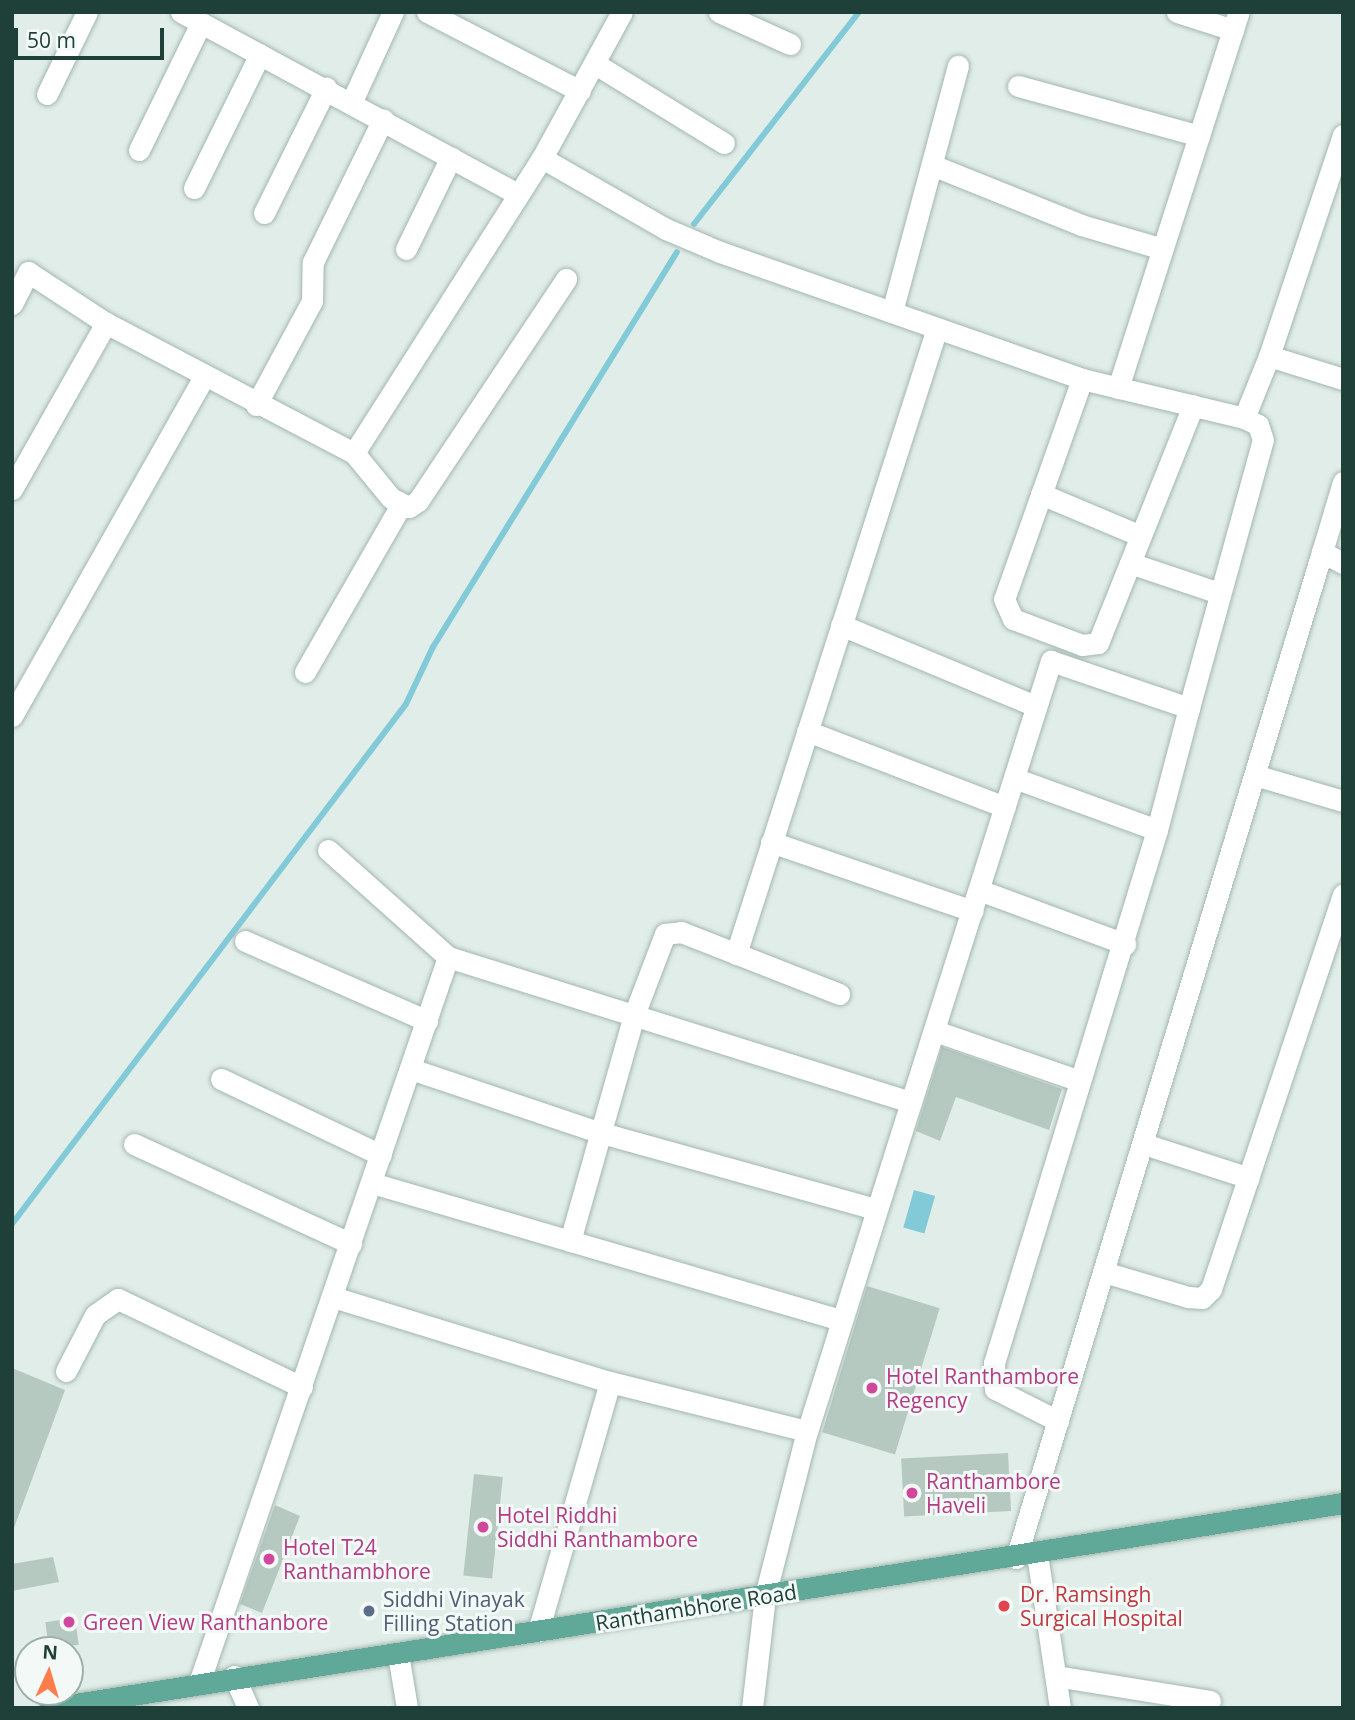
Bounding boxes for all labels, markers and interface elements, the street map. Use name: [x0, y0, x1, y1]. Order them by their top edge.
scale bar: [18, 14, 168, 58]
text: 50 m: [27, 26, 76, 54]
place label: Hotel Ranthambore Regency: [886, 1363, 1079, 1413]
marker: Hotel Ranthambore Regency: [864, 1380, 880, 1396]
place label: Ranthambore Haveli: [926, 1468, 1061, 1518]
marker: Ranthambore Haveli: [904, 1485, 920, 1501]
place label: Hotel Riddhi Siddhi Ranthambore: [497, 1502, 698, 1552]
marker: Hotel Riddhi Siddhi Ranthambore: [475, 1519, 491, 1535]
place label: Hotel T24 Ranthambhore: [283, 1534, 431, 1584]
marker: Hotel T24 Ranthambhore: [261, 1551, 277, 1567]
street label: Ranthambhore Road: [594, 1579, 798, 1635]
place label: Dr. Ramsingh Surgical Hospital: [1020, 1581, 1183, 1631]
place label: Siddhi Vinayak Filling Station: [383, 1586, 525, 1636]
marker: Dr. Ramsingh Surgical Hospital: [994, 1596, 1014, 1616]
marker: Siddhi Vinayak Filling Station: [361, 1603, 377, 1619]
place label: Green View Ranthanbore: [83, 1609, 328, 1635]
marker: Green View Ranthanbore: [61, 1614, 77, 1630]
north arrow: [14, 1636, 84, 1706]
text: N: [42, 1639, 59, 1666]

